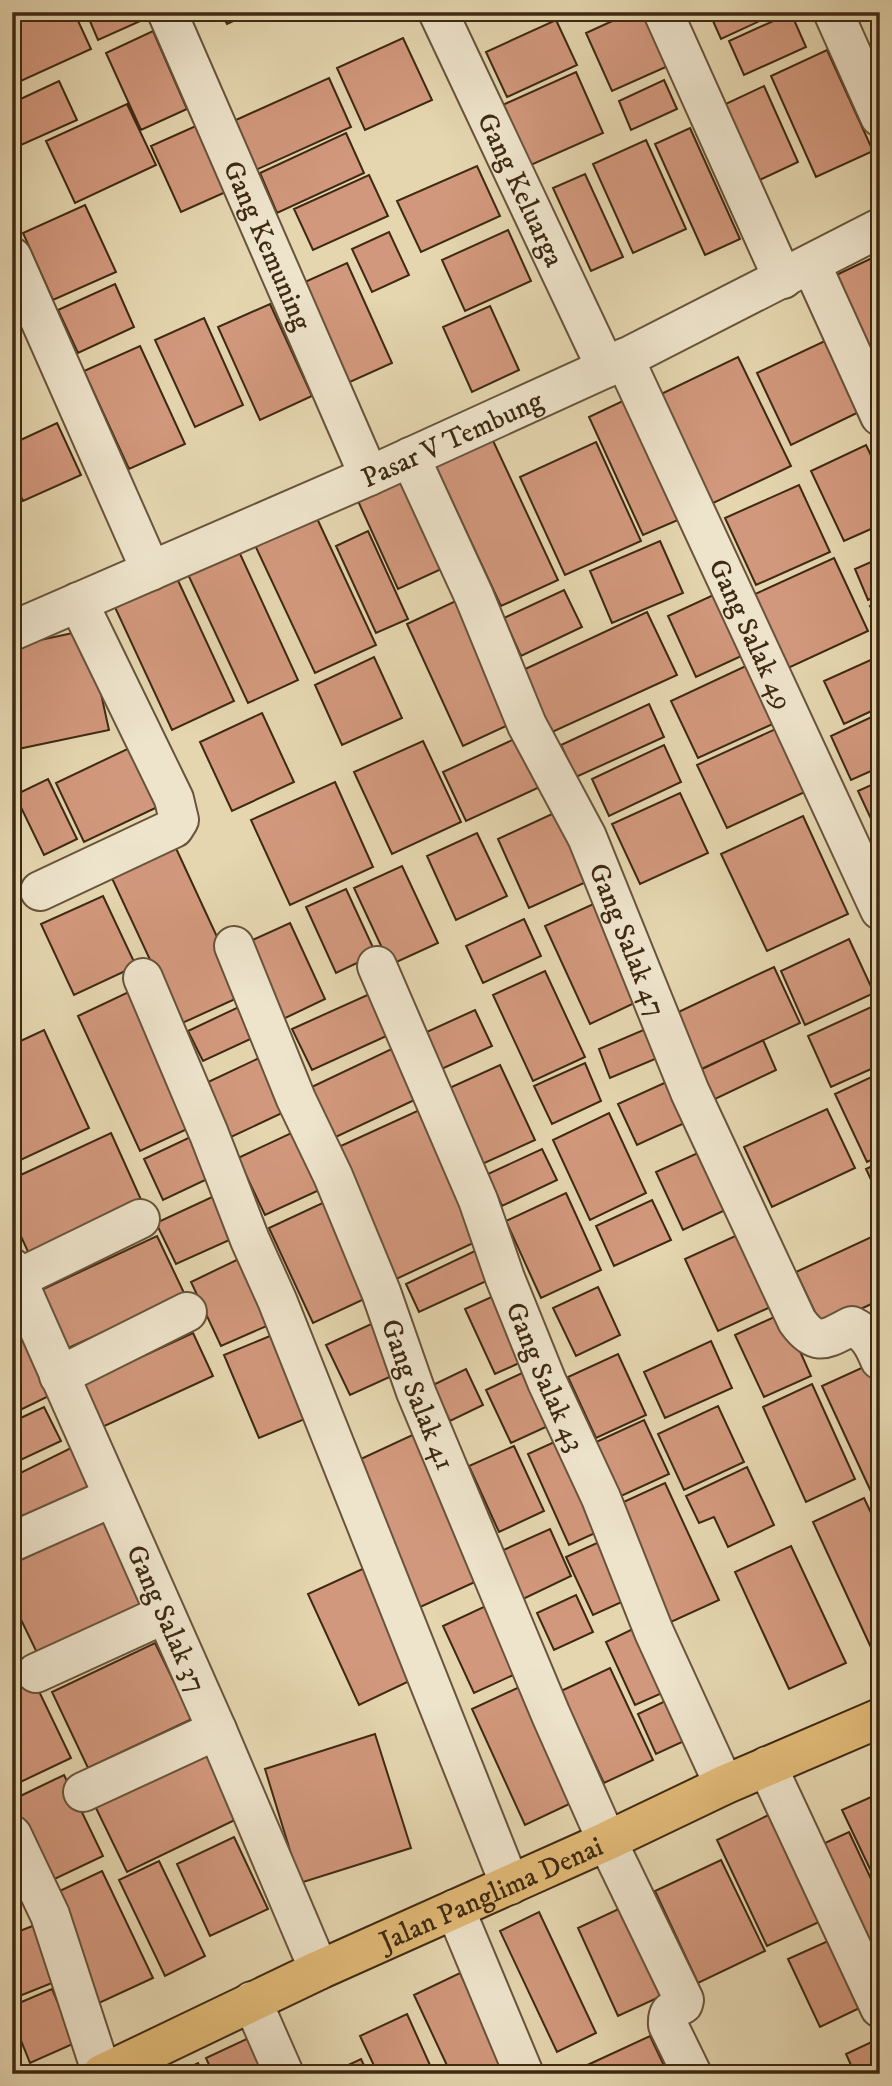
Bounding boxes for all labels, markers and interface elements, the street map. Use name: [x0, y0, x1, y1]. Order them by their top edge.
street label: Gang Keluarga: [469, 107, 572, 273]
street label: Gang Kemuning: [215, 155, 319, 336]
street label: Pasar V Tembung: [356, 383, 549, 496]
street label: Gang Salak 49: [700, 553, 801, 716]
street label: Gang Salak 47: [580, 858, 674, 1022]
street label: Gang Salak 43: [497, 1297, 593, 1457]
street label: Gang Salak 41: [373, 1315, 463, 1475]
street label: Gang Salak 37: [118, 1539, 214, 1698]
street label: Jalan Panglima Denai: [372, 1829, 609, 1961]

